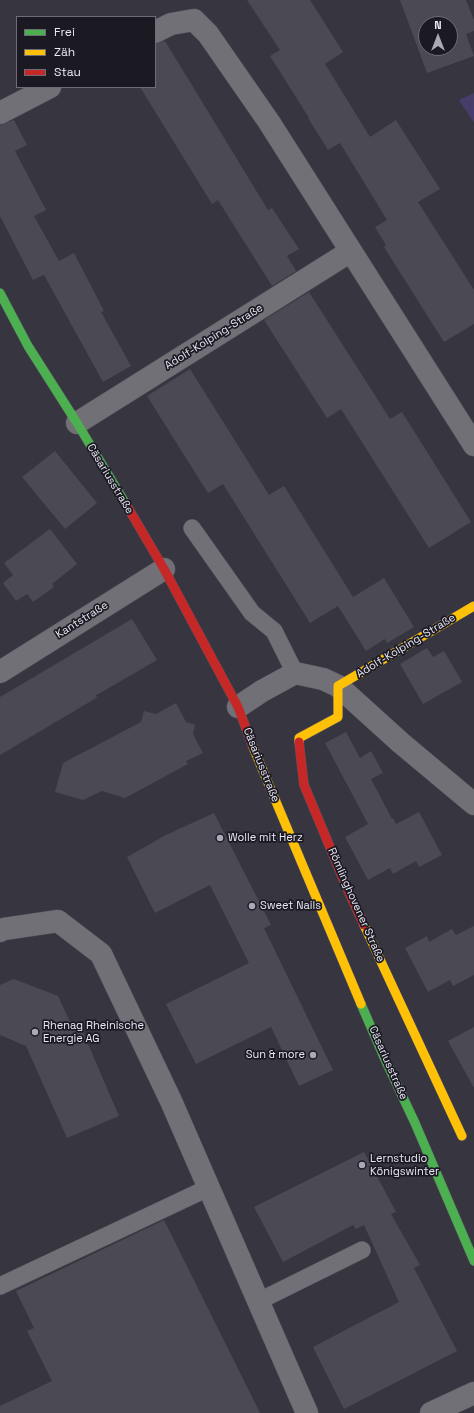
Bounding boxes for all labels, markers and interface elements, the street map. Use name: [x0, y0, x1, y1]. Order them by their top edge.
legend: [16, 16, 156, 88]
north arrow: [418, 16, 458, 56]
text: N: [434, 18, 442, 32]
text: Frei: [54, 24, 75, 40]
text: Zäh: [54, 44, 75, 60]
text: Stau: [54, 64, 81, 80]
street label: Adolf-Kolping-Straße: [162, 301, 266, 373]
street label: Cäsariusstraße: [84, 442, 136, 516]
street label: Kantstraße: [53, 599, 111, 641]
street label: Adolf-Kolping-Straße: [354, 611, 458, 681]
street label: Cäsariusstraße: [240, 726, 282, 804]
place label: Wolle mit Herz: [228, 831, 303, 845]
marker: Wolle mit Herz: [215, 833, 225, 843]
street label: Römlinghovener Straße: [325, 846, 387, 964]
place label: Sweet Nails: [260, 899, 321, 913]
marker: Sweet Nails: [247, 901, 257, 911]
place label: Rhenag Rheinische Energie AG: [43, 1019, 144, 1045]
street label: Cäsariusstraße: [366, 1024, 410, 1102]
marker: Rhenag Rheinische Energie AG: [30, 1027, 40, 1037]
place label: Sun & more: [246, 1048, 305, 1062]
marker: Sun & more: [308, 1050, 318, 1060]
place label: Lernstudio Königswinter: [370, 1152, 439, 1178]
marker: Lernstudio Königswinter: [357, 1160, 367, 1170]

